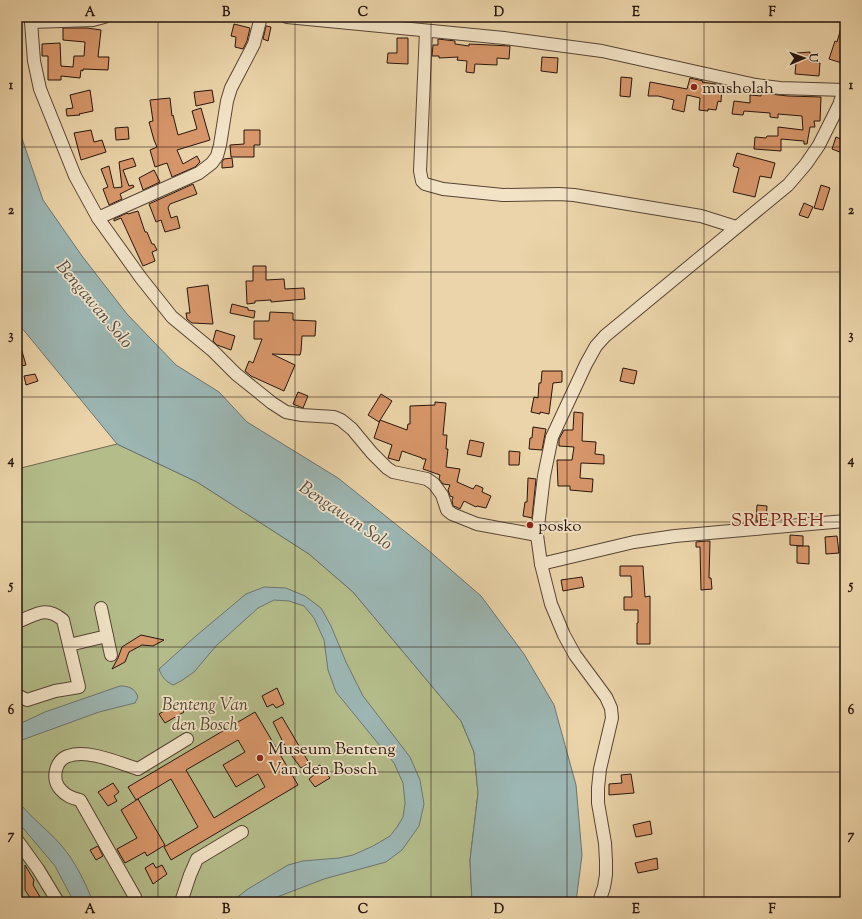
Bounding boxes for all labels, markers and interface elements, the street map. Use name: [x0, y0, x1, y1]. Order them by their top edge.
text: A: [85, 4, 96, 22]
text: B: [222, 4, 231, 22]
text: C: [358, 4, 368, 22]
text: D: [494, 4, 504, 22]
text: E: [632, 4, 640, 22]
text: F: [768, 4, 776, 22]
north arrow: [784, 38, 824, 78]
text: U: [805, 52, 821, 62]
text: 1: [9, 77, 14, 95]
place label: musholah: [702, 77, 774, 101]
text: 1: [849, 77, 854, 95]
marker: musholah: [689, 82, 699, 92]
text: 2: [8, 202, 15, 220]
text: 2: [848, 202, 855, 220]
water label: Bengawan Solo: [49, 256, 138, 355]
text: 3: [8, 327, 14, 345]
text: 3: [848, 327, 854, 345]
text: 4: [7, 452, 15, 470]
text: 4: [847, 452, 855, 470]
water label: Bengawan Solo: [293, 476, 397, 558]
district label: SREPREH: [731, 508, 825, 535]
place label: posko: [538, 515, 582, 539]
marker: posko: [525, 520, 535, 530]
text: 5: [8, 577, 14, 595]
text: 5: [848, 577, 854, 595]
park label: Benteng Van den Bosch: [162, 694, 248, 738]
text: 6: [8, 702, 15, 720]
text: 6: [848, 702, 855, 720]
place label: Museum Benteng Van den Bosch: [268, 738, 396, 782]
marker: Museum Benteng Van den Bosch: [255, 753, 265, 763]
text: 7: [8, 827, 15, 845]
text: 7: [848, 827, 855, 845]
text: A: [85, 901, 96, 919]
text: B: [222, 901, 231, 919]
text: C: [358, 901, 368, 919]
text: D: [494, 901, 504, 919]
text: E: [632, 901, 640, 919]
text: F: [768, 901, 776, 919]

